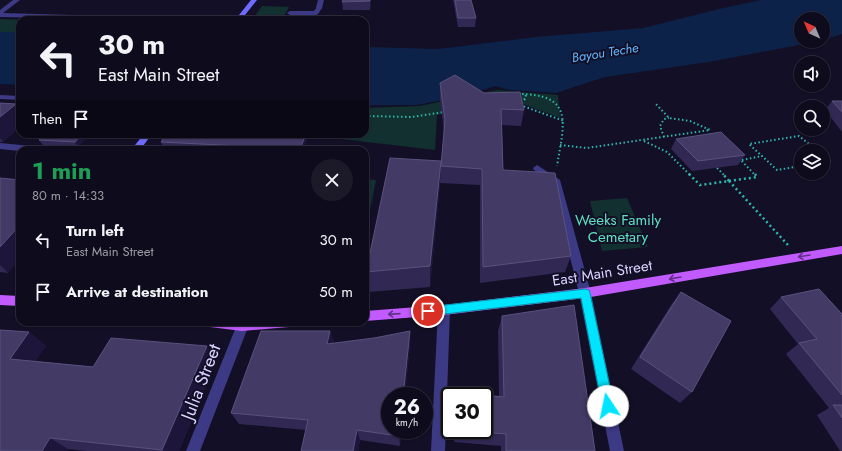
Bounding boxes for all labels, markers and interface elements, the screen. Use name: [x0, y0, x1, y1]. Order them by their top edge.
north arrow: [794, 12, 830, 48]
map controls: [794, 12, 830, 180]
text: 30 m: [98, 24, 165, 65]
icon: left: [32, 32, 84, 84]
water label: Bayou Teche: [570, 38, 640, 67]
button: sound: [794, 56, 830, 92]
text: East Main Street: [98, 62, 219, 88]
button: search: [794, 100, 830, 136]
text: Then: [32, 108, 62, 130]
icon: arrive: [70, 108, 92, 130]
button: layers: [794, 144, 830, 180]
text: 1 min: [32, 153, 92, 188]
button: close: [311, 159, 353, 201]
text: 80 m · 14:33: [32, 186, 104, 205]
park label: Weeks Family Cemetary: [575, 209, 661, 248]
text: Turn left: [66, 220, 124, 242]
icon: left: [32, 229, 54, 251]
text: 30 m: [320, 229, 353, 251]
text: East Main Street: [66, 242, 154, 261]
one-way arrow: [797, 253, 810, 261]
street label: East Main Street: [550, 254, 654, 292]
one-way arrow: [669, 274, 682, 282]
icon: arrive: [32, 281, 54, 303]
text: Arrive at destination: [66, 281, 208, 303]
text: 50 m: [319, 281, 353, 303]
pin: [411, 294, 445, 328]
icon: arrive: [417, 300, 439, 322]
one-way arrow: [388, 310, 401, 317]
street label: Julia Street: [174, 340, 228, 426]
position arrow: [587, 385, 629, 427]
speed limit sign: 30: [441, 387, 493, 439]
text: 26: [394, 393, 420, 422]
text: km/h: [396, 415, 418, 430]

